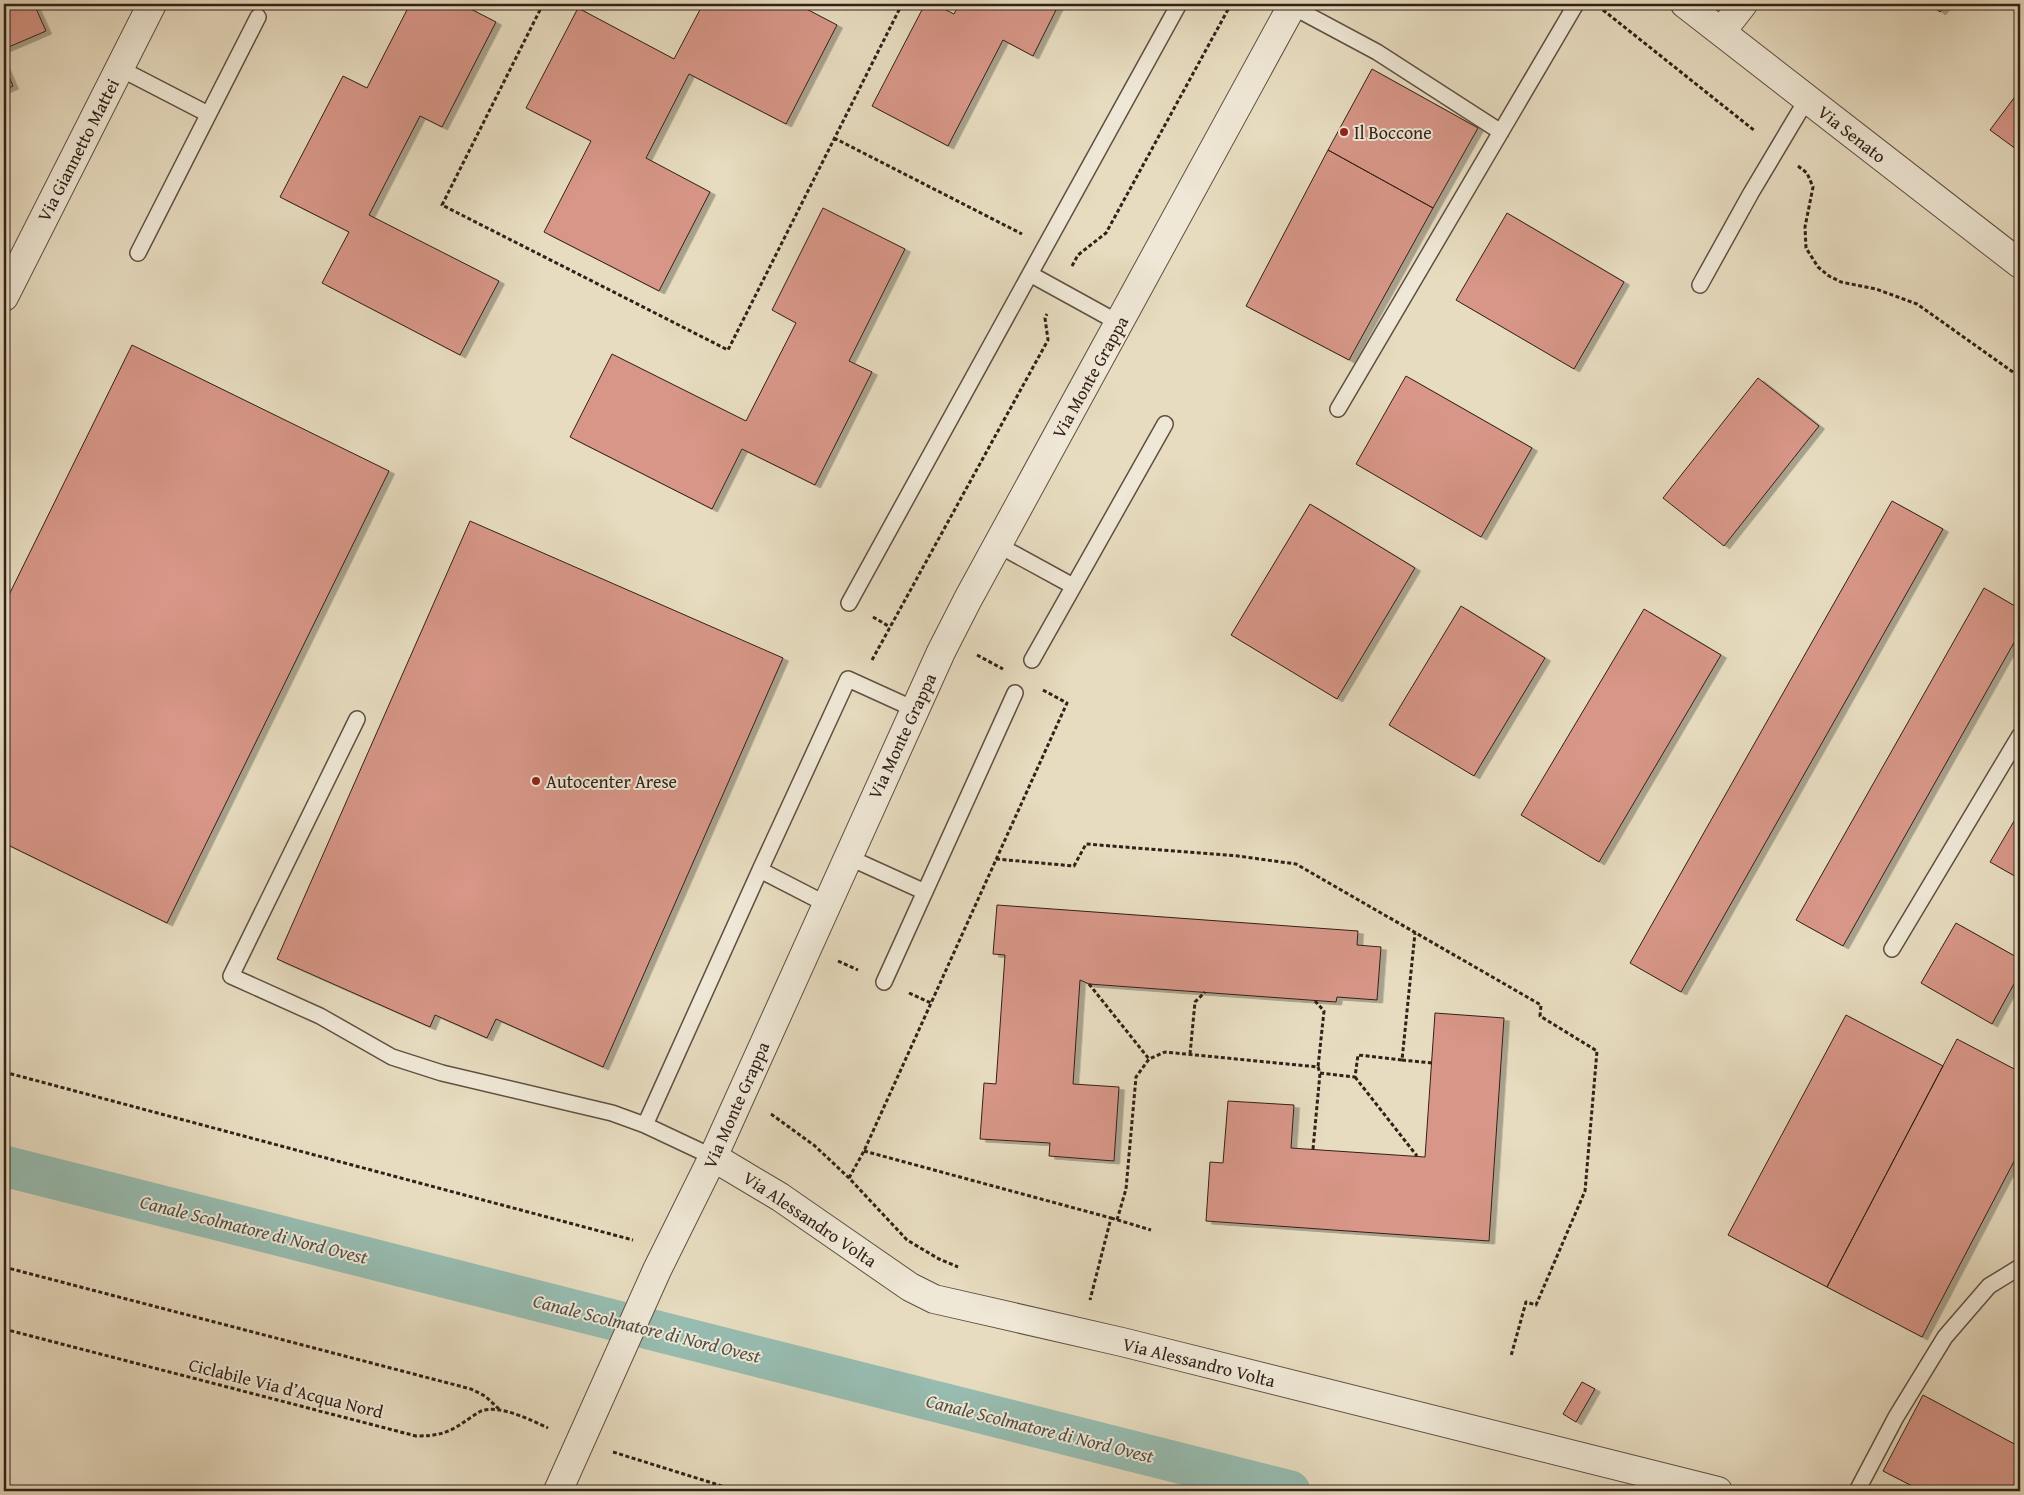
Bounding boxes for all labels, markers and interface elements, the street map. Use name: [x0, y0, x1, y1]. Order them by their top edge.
street label: Via Giannetto Mattei: [30, 74, 126, 226]
street label: Via Senato: [1812, 99, 1892, 169]
place label: Il Boccone: [1354, 119, 1432, 146]
marker: Il Boccone: [1338, 126, 1350, 138]
street label: Via Monte Grappa: [1045, 310, 1135, 443]
street label: Via Monte Grappa: [861, 668, 943, 804]
place label: Autocenter Arese: [546, 768, 677, 795]
marker: Autocenter Arese: [530, 775, 542, 787]
street label: Via Monte Grappa: [696, 1037, 776, 1173]
street label: Via Alessandro Volta: [738, 1164, 883, 1274]
water label: Canale Scolmatore di Nord Ovest: [137, 1187, 372, 1271]
water label: Canale Scolmatore di Nord Ovest: [530, 1286, 765, 1370]
street label: Via Alessandro Volta: [1120, 1330, 1279, 1394]
street label: Ciclabile Via d’Acqua Nord: [186, 1351, 386, 1425]
water label: Canale Scolmatore di Nord Ovest: [923, 1386, 1158, 1470]

